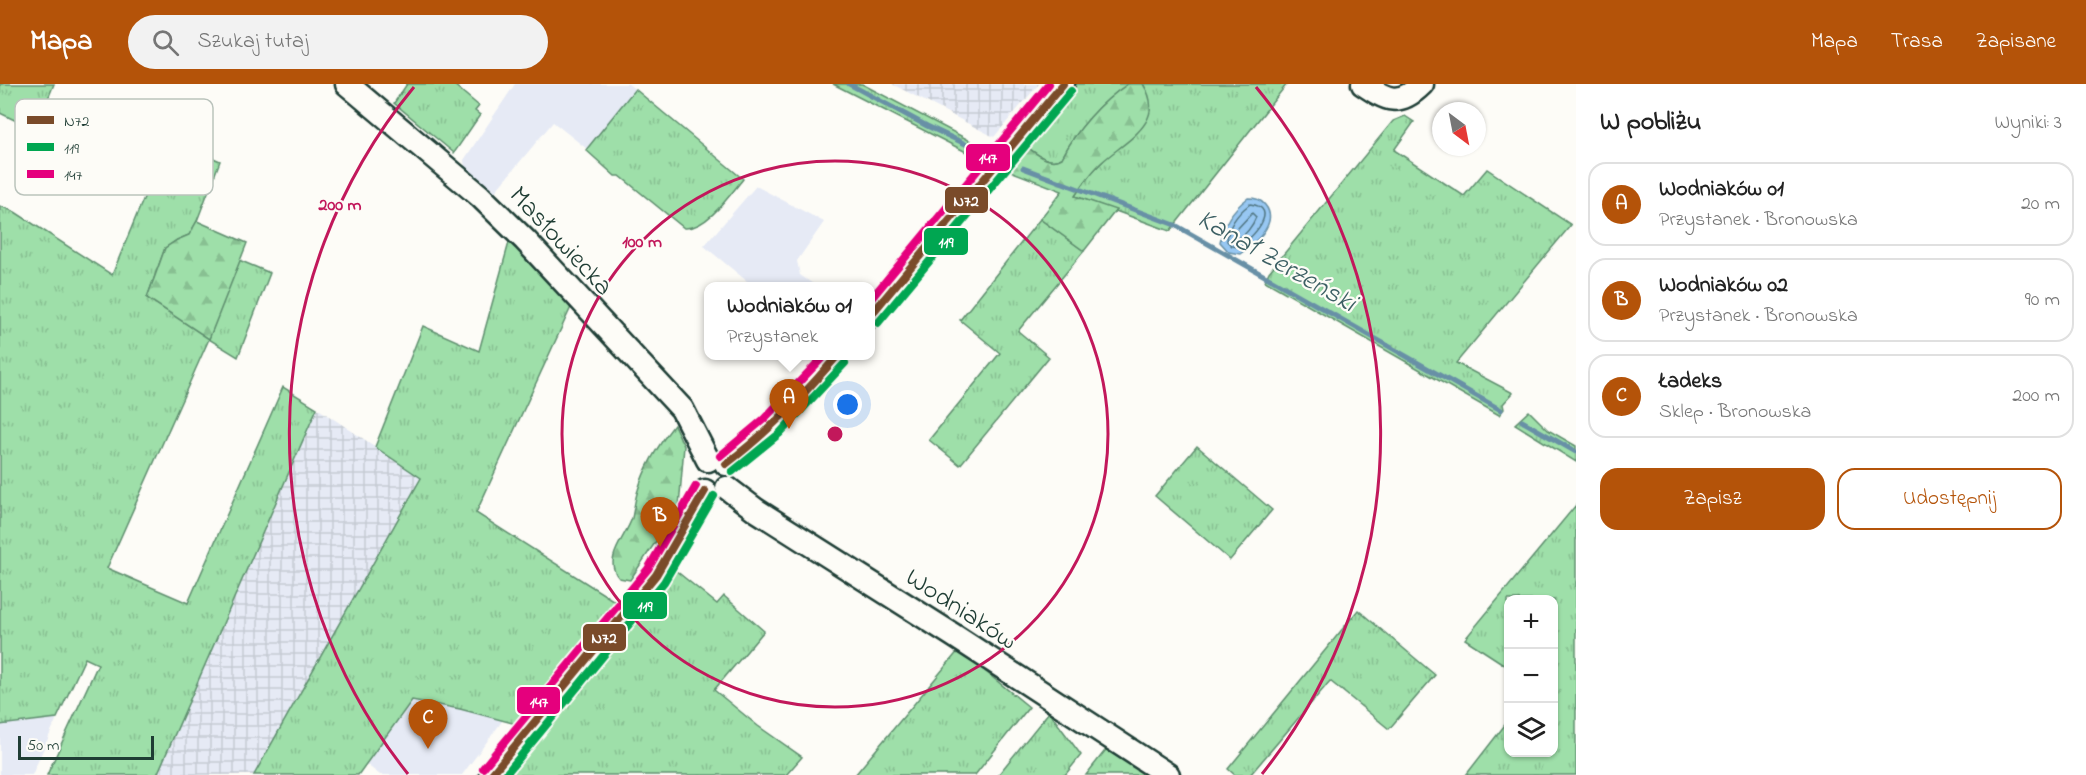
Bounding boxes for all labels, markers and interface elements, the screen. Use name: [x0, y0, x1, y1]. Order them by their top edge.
search box: [128, 15, 548, 69]
text: Mapa: [30, 22, 92, 63]
icon: search: [149, 26, 182, 59]
text: Szukaj tutaj: [197, 26, 308, 58]
text: Mapa: [1811, 27, 1858, 57]
text: Trasa: [1891, 27, 1943, 57]
text: Zapisane: [1976, 27, 2056, 57]
legend: [15, 99, 213, 195]
north arrow: [1432, 102, 1486, 156]
text: W pobliżu: [1600, 104, 1701, 142]
text: Wyniki: 3: [1995, 109, 2062, 138]
text: N72: [64, 110, 89, 134]
text: 119: [64, 137, 79, 161]
line badge: 147: [965, 143, 1011, 172]
text: 147: [979, 147, 998, 171]
text: 147: [64, 164, 83, 188]
text: Wodniaków 01: [1659, 174, 1784, 206]
street label: Masłowiecka: [499, 178, 621, 305]
line badge: N72: [944, 186, 989, 214]
text: N72: [953, 190, 979, 214]
text: A: [1615, 190, 1628, 219]
text: 20 m: [2021, 190, 2060, 219]
text: 200 m: [318, 193, 362, 219]
water label: Kanał Zerzeński: [1189, 200, 1366, 326]
text: Przystanek · Bronowska: [1659, 206, 1858, 235]
line badge: 119: [923, 227, 969, 256]
text: 100 m: [622, 230, 662, 256]
text: 119: [939, 231, 954, 255]
text: Wodniaków 02: [1659, 270, 1788, 302]
popup: [704, 282, 875, 360]
text: B: [1615, 286, 1628, 315]
text: 90 m: [2025, 286, 2060, 315]
text: Wodniaków 01: [727, 291, 852, 323]
text: Przystanek · Bronowska: [1659, 302, 1858, 331]
text: Przystanek: [727, 323, 818, 352]
text: Ładeks: [1659, 366, 1722, 398]
pin: A: [770, 380, 808, 429]
text: C: [1616, 382, 1627, 411]
text: 200 m: [2012, 382, 2060, 411]
your location: [833, 390, 862, 419]
text: Sklep · Bronowska: [1659, 398, 1811, 427]
centre of rings: [825, 424, 845, 444]
button: Zapisz: [1600, 468, 1825, 530]
button: Udostępnij: [1837, 468, 2062, 530]
pin: B: [640, 498, 680, 547]
street label: Wodniaków: [897, 559, 1024, 661]
line badge: 119: [622, 591, 668, 620]
text: 119: [638, 595, 653, 619]
map controls: [1504, 595, 1558, 757]
button: +: [1504, 595, 1558, 649]
line badge: N72: [582, 623, 627, 652]
text: N72: [591, 627, 617, 651]
button: −: [1504, 649, 1558, 703]
line badge: 147: [516, 686, 561, 715]
text: 147: [530, 691, 549, 715]
pin: C: [408, 700, 448, 749]
button: layers: [1504, 703, 1558, 757]
scale bar: [18, 733, 154, 760]
text: 50 m: [27, 734, 59, 758]

